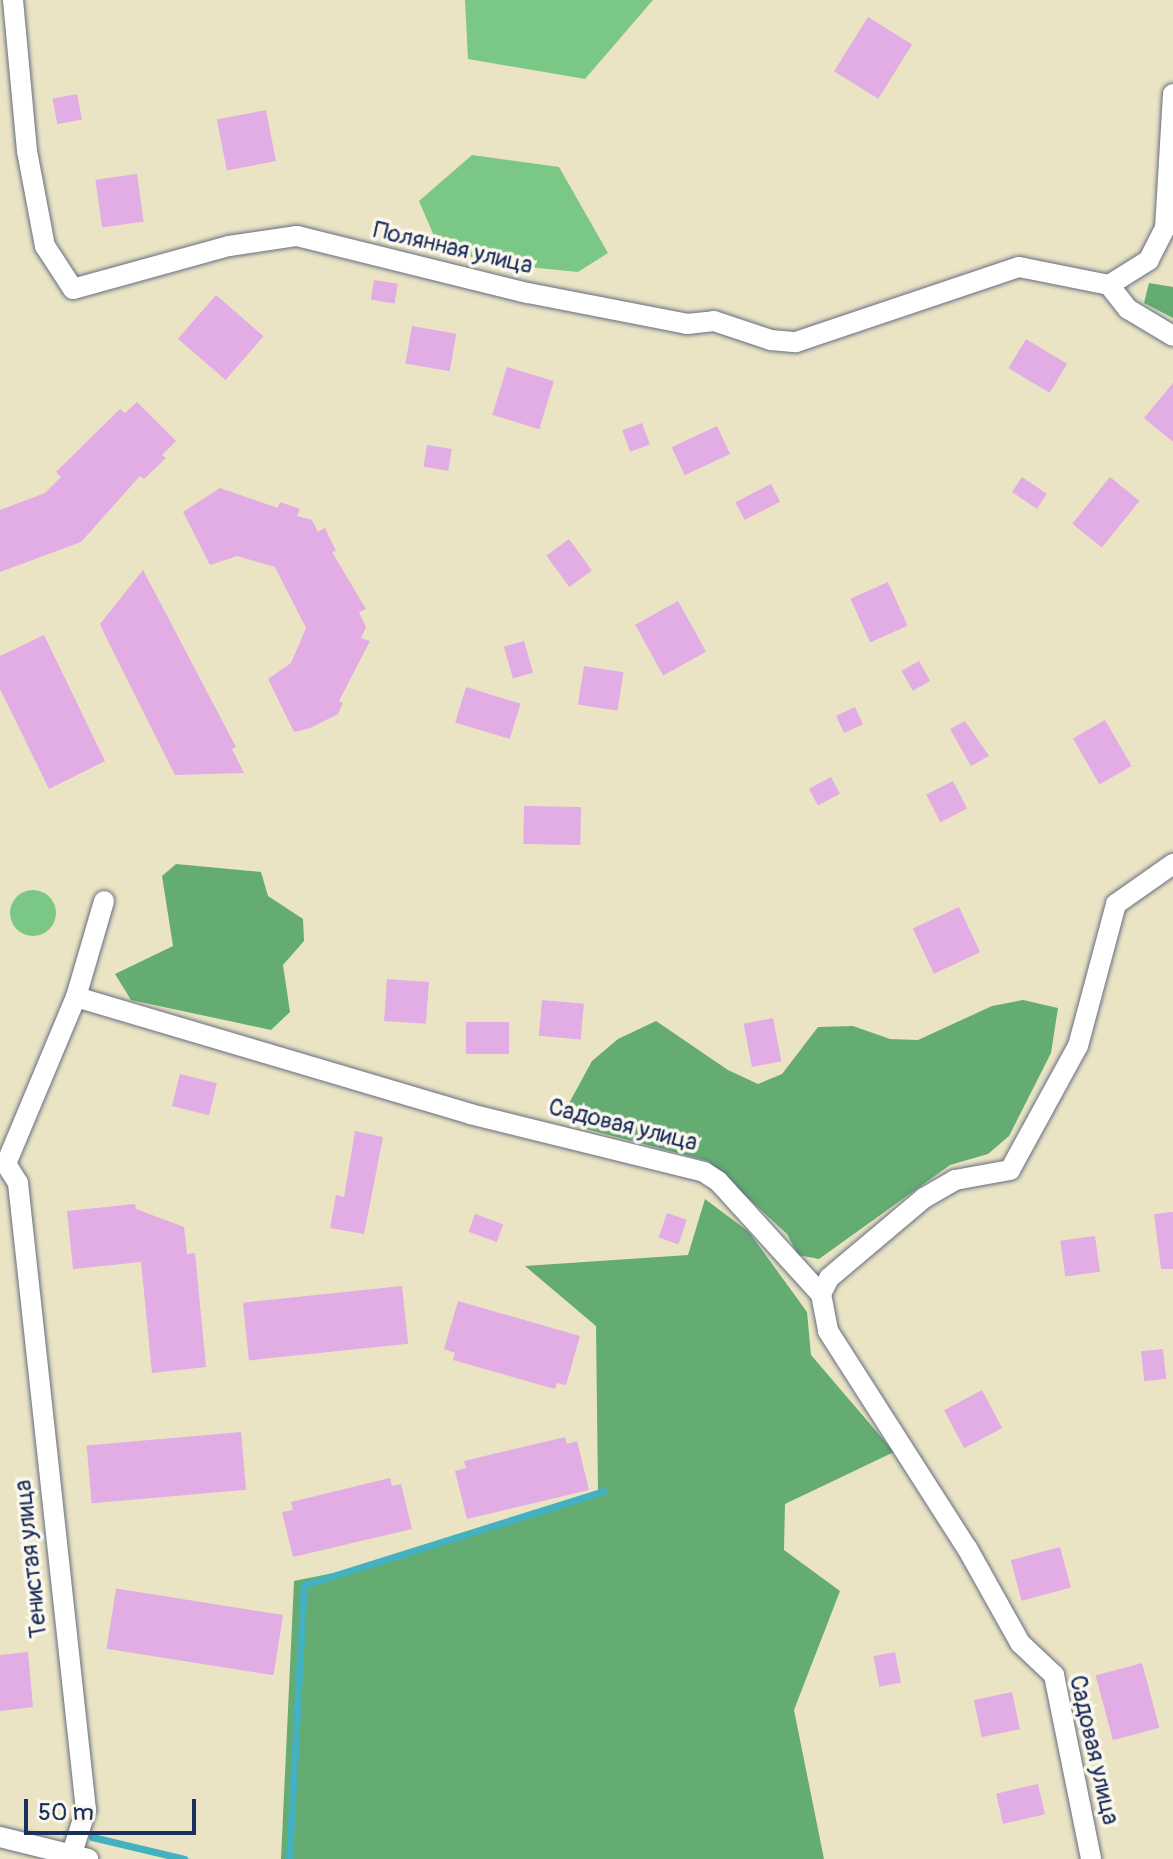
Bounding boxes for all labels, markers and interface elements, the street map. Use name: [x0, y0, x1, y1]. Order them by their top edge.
street label: Полянная улица: [371, 216, 535, 280]
street label: Садовая улица: [546, 1093, 700, 1157]
street label: Тенистая улица: [8, 1478, 54, 1640]
street label: Садовая улица: [1063, 1672, 1125, 1828]
scale bar: [28, 1783, 200, 1833]
text: 50 m: [38, 1798, 94, 1827]

